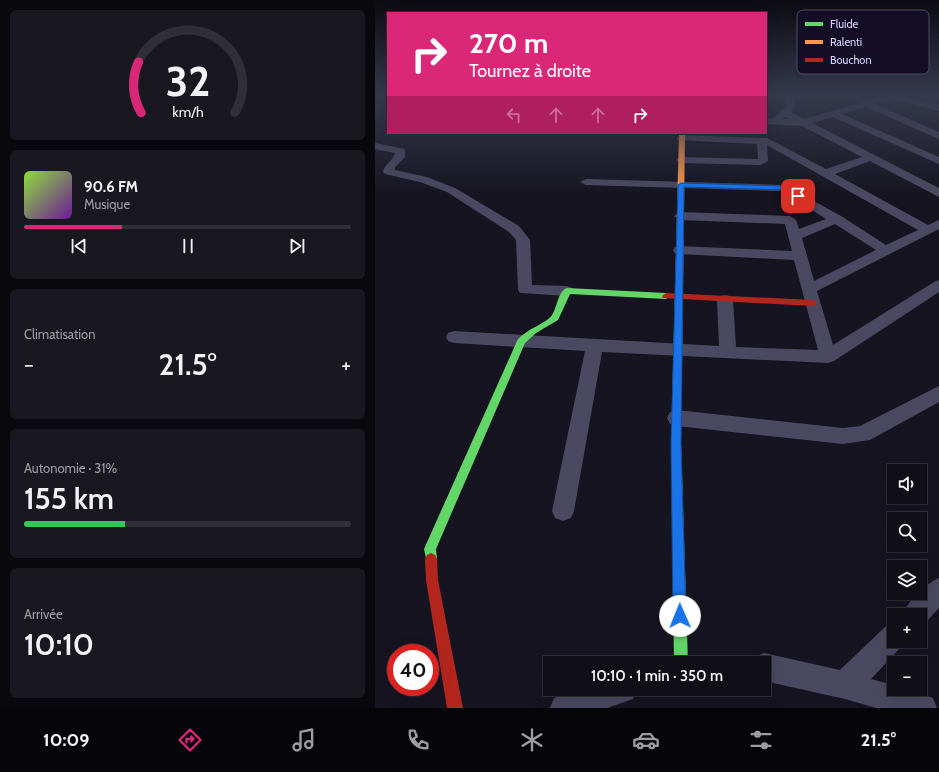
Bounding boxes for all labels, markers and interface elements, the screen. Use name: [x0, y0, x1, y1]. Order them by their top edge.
legend: [797, 10, 929, 74]
text: Fluide: [830, 17, 859, 31]
text: 270 m: [469, 26, 548, 60]
icon: right: [403, 28, 455, 80]
text: Ralenti: [830, 35, 862, 49]
text: Bouchon: [830, 53, 872, 67]
text: 32: [165, 56, 210, 106]
text: Tournez à droite: [469, 60, 591, 82]
text: km/h: [172, 102, 203, 120]
icon: left: [503, 104, 525, 126]
icon: ahead: [545, 104, 567, 126]
icon: ahead: [587, 104, 609, 126]
icon: right: [629, 104, 651, 126]
text: 90.6 FM: [84, 178, 138, 196]
pin: [781, 179, 815, 213]
icon: arrive: [787, 185, 809, 207]
text: Musique: [84, 196, 130, 212]
icon: previous: [68, 235, 90, 257]
icon: pause: [177, 235, 199, 257]
icon: next: [286, 235, 308, 257]
text: Climatisation: [24, 326, 96, 342]
text: 21.5°: [159, 346, 216, 383]
text: −: [24, 351, 34, 378]
text: +: [341, 351, 351, 378]
text: Autonomie · 31%: [24, 460, 117, 476]
map controls: [887, 464, 927, 696]
button: sound: [887, 464, 927, 504]
text: 155 km: [24, 480, 114, 517]
button: search: [887, 512, 927, 552]
button: layers: [887, 560, 927, 600]
position arrow: [659, 595, 701, 637]
text: Arrivée: [24, 606, 63, 622]
button: +: [887, 608, 927, 648]
text: 10:10: [24, 626, 94, 663]
speed limit sign: 40: [387, 644, 439, 696]
button: −: [887, 656, 927, 696]
text: 10:10 · 1 min · 350 m: [591, 667, 723, 685]
icon: directions: [176, 726, 204, 754]
icon: music: [290, 726, 318, 754]
icon: phone: [404, 726, 432, 754]
icon: climate: [518, 726, 546, 754]
icon: car: [632, 726, 660, 754]
icon: filters: [747, 726, 775, 754]
text: 10:09: [43, 729, 89, 751]
text: 21.5°: [861, 729, 896, 751]

